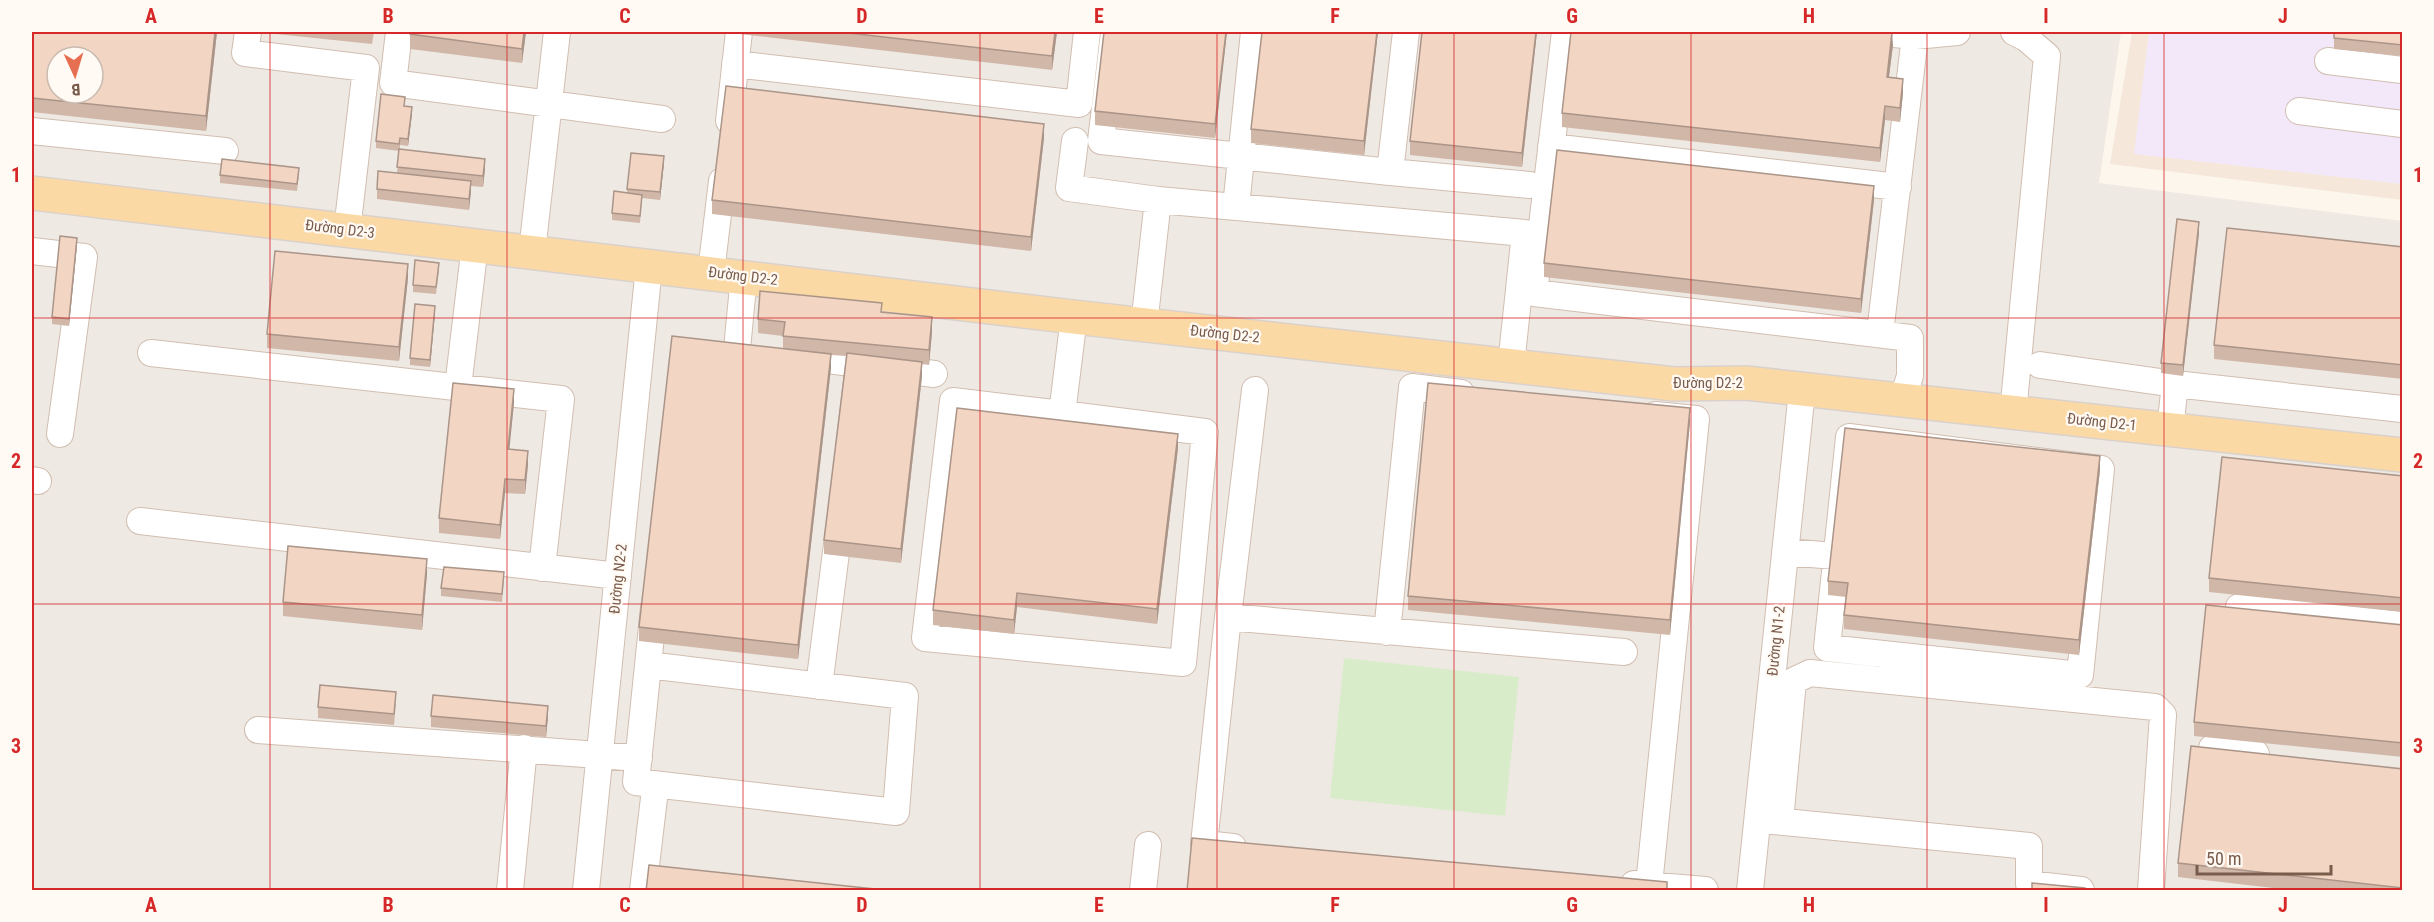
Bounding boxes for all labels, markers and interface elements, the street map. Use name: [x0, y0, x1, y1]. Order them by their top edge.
text: A: [145, 4, 157, 28]
text: B: [382, 4, 394, 28]
text: C: [619, 4, 631, 28]
text: D: [856, 4, 868, 28]
text: E: [1094, 4, 1104, 28]
text: F: [1330, 4, 1340, 28]
text: G: [1566, 4, 1578, 28]
text: H: [1803, 4, 1815, 28]
text: I: [2043, 4, 2049, 28]
text: J: [2278, 4, 2288, 28]
north arrow: [45, 45, 105, 105]
text: B: [71, 80, 81, 99]
text: 1: [11, 163, 21, 187]
text: 1: [2413, 163, 2423, 187]
street label: Đường D2-3: [304, 216, 376, 242]
street label: Đường D2-2: [707, 263, 779, 289]
street label: Đường D2-2: [1189, 321, 1261, 347]
street label: Đường D2-2: [1673, 374, 1743, 392]
street label: Đường D2-1: [2066, 409, 2138, 435]
text: 2: [11, 449, 21, 473]
text: 2: [2413, 449, 2423, 473]
street label: Đường N2-2: [605, 543, 631, 615]
street label: Đường N1-2: [1763, 605, 1789, 677]
text: 3: [11, 734, 21, 758]
text: 3: [2413, 734, 2423, 758]
scale bar: [2197, 838, 2330, 876]
text: 50 m: [2206, 848, 2241, 869]
text: A: [145, 893, 157, 917]
text: B: [382, 893, 394, 917]
text: C: [619, 893, 631, 917]
text: D: [856, 893, 868, 917]
text: E: [1094, 893, 1104, 917]
text: F: [1330, 893, 1340, 917]
text: G: [1566, 893, 1578, 917]
text: H: [1803, 893, 1815, 917]
text: I: [2043, 893, 2049, 917]
text: J: [2278, 893, 2288, 917]

